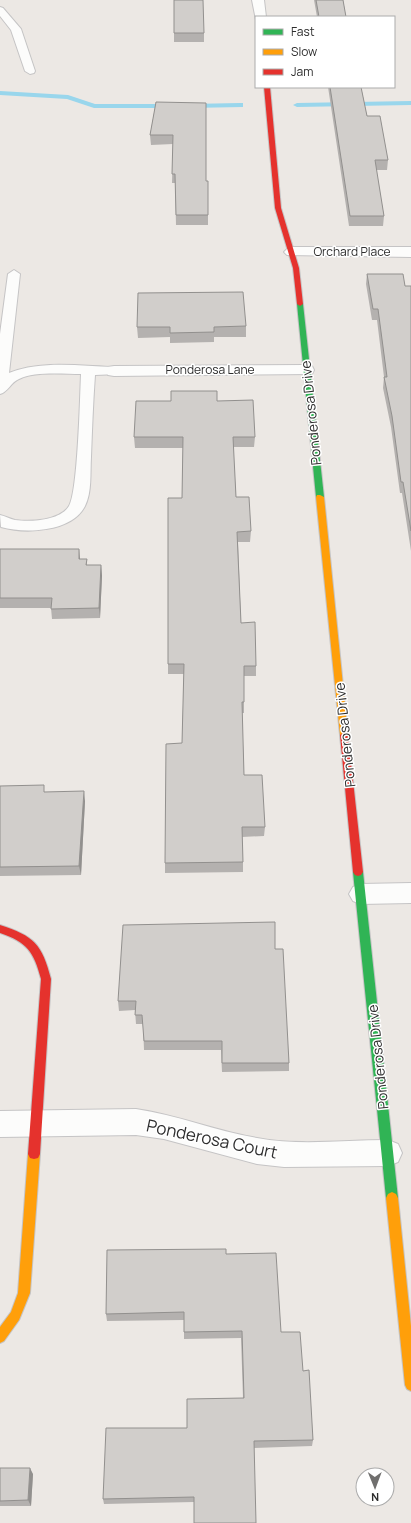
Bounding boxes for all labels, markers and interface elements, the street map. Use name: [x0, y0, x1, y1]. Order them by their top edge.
legend: [255, 16, 395, 88]
text: Fast: [291, 23, 315, 40]
text: Slow: [291, 43, 317, 60]
text: Jam: [291, 63, 313, 80]
street label: Orchard Place: [313, 243, 391, 260]
street label: Ponderosa Drive: [296, 360, 325, 466]
street label: Ponderosa Lane: [165, 361, 255, 378]
street label: Ponderosa Drive: [330, 682, 359, 788]
street label: Ponderosa Drive: [363, 1004, 392, 1110]
street label: Ponderosa Court: [145, 1113, 280, 1164]
north arrow: [355, 1467, 395, 1507]
text: N: [371, 1490, 379, 1505]

